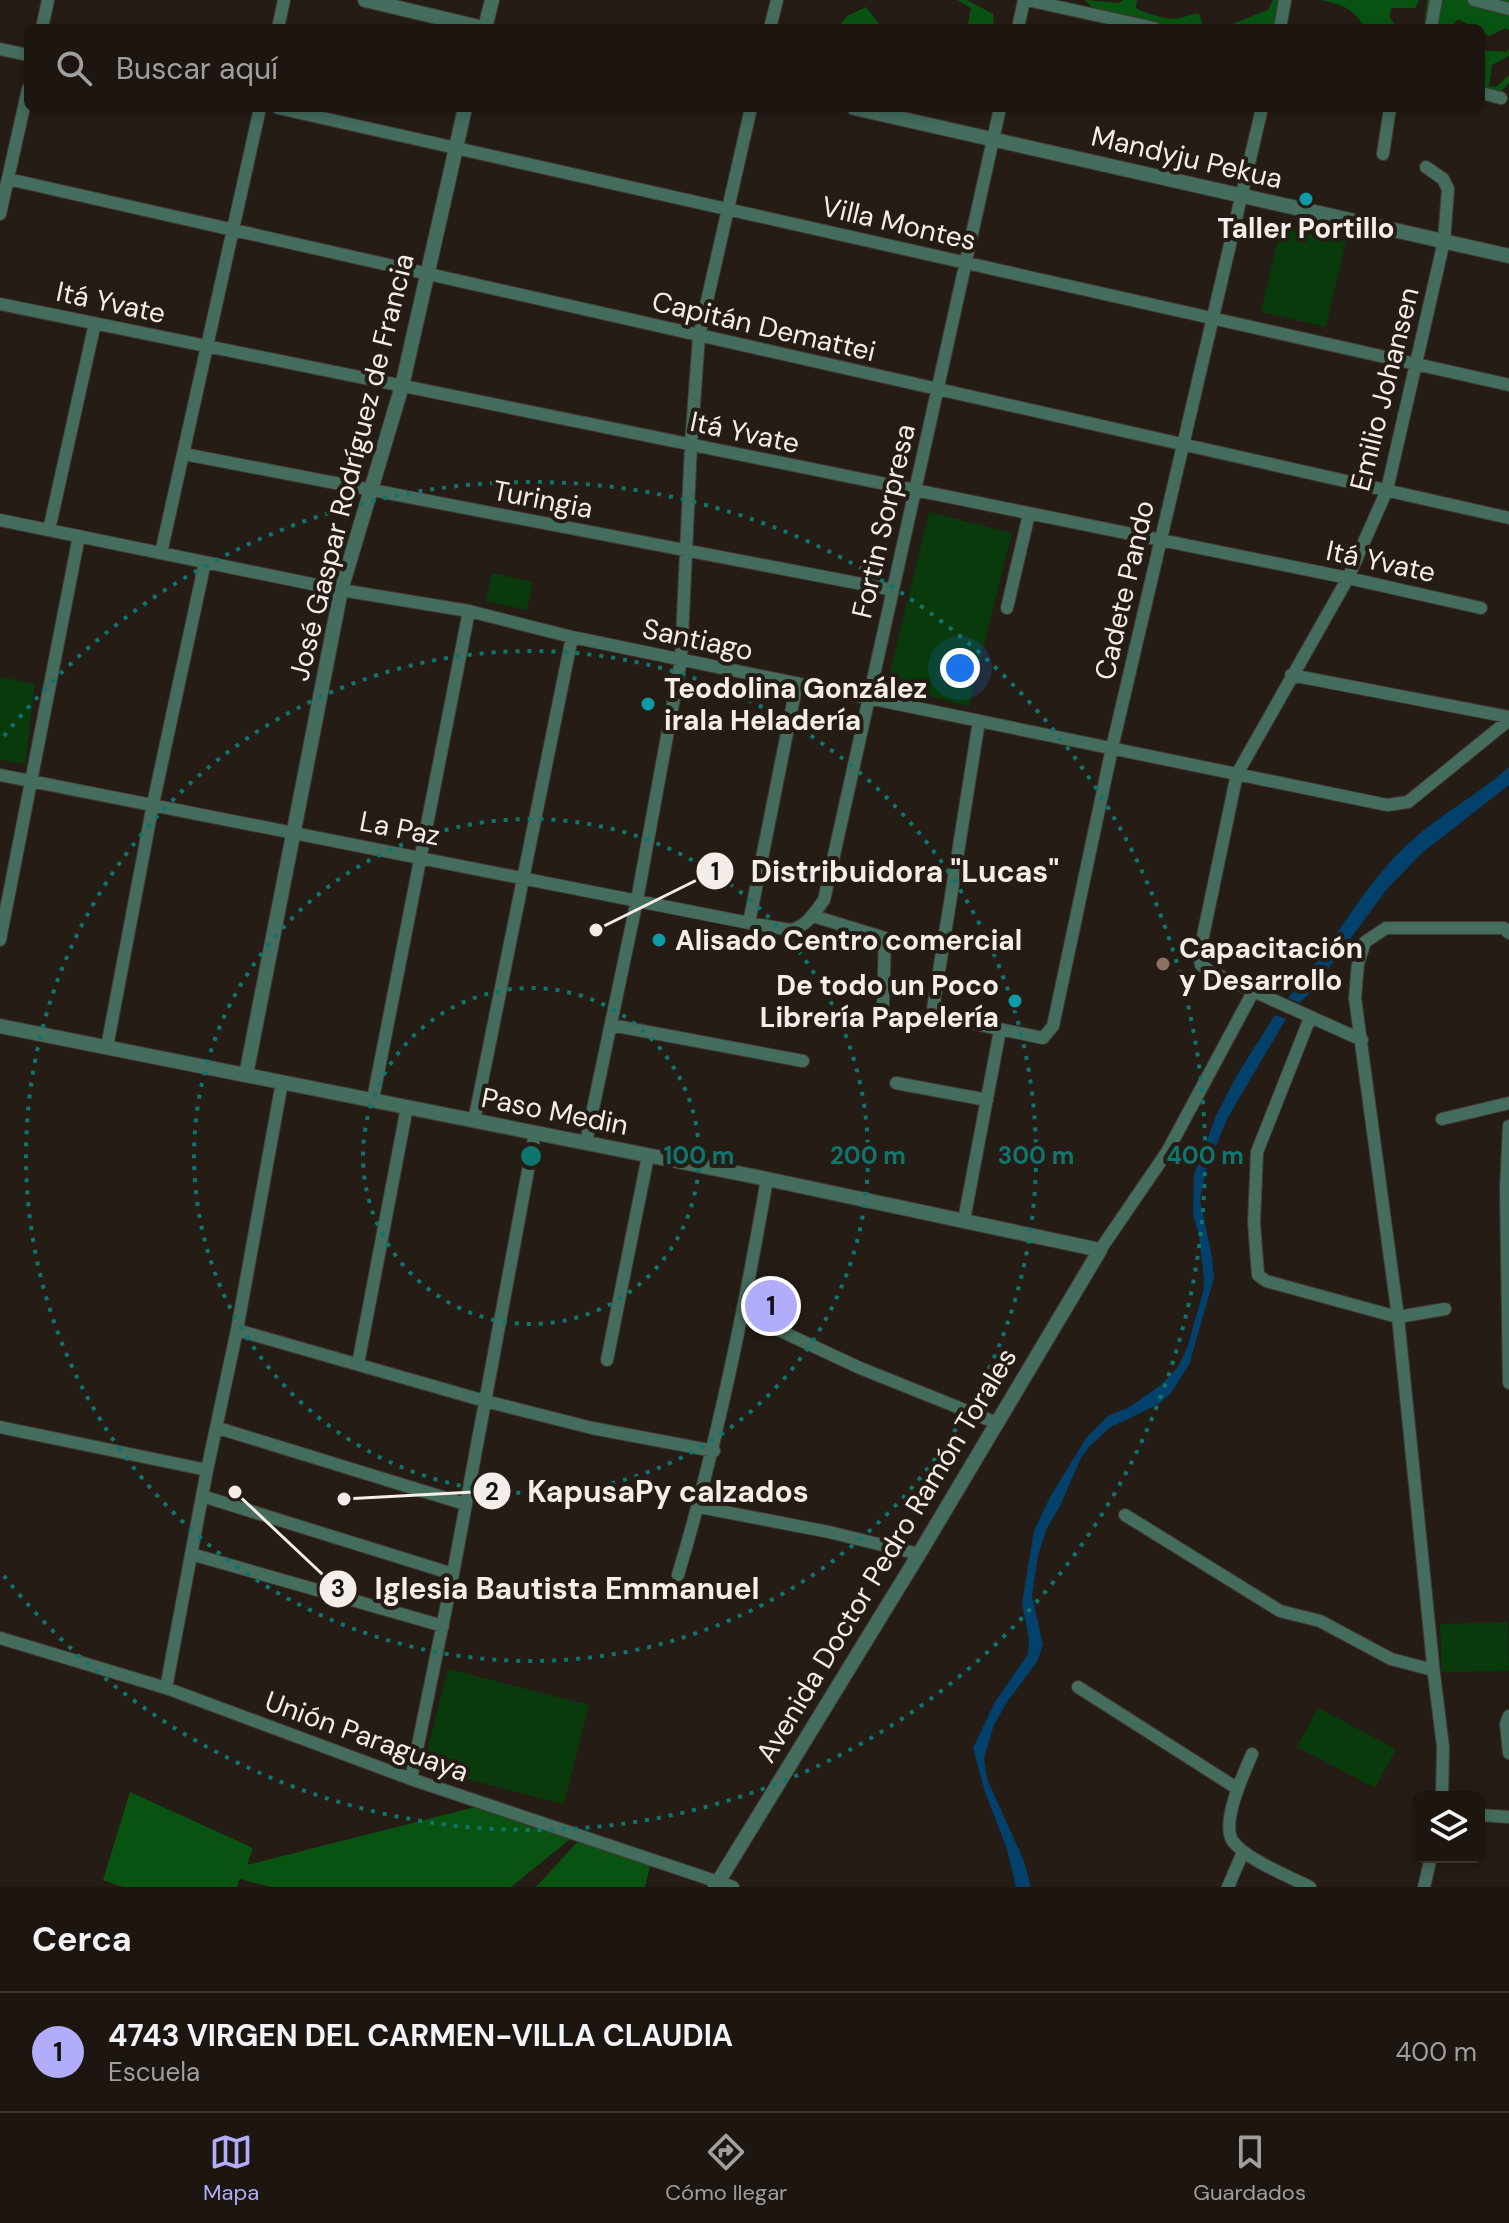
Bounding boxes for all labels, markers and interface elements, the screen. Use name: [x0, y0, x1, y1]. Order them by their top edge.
search box: [24, 24, 1485, 112]
icon: search: [52, 46, 96, 90]
text: Buscar aquí: [116, 49, 278, 88]
street label: Mandyju Pekua: [1088, 118, 1286, 197]
street label: Villa Montes: [818, 188, 980, 259]
marker: Taller Portillo: [1297, 190, 1315, 208]
place label: Taller Portillo: [1217, 210, 1395, 247]
street label: José Gaspar Rodríguez de Francia: [280, 250, 423, 685]
street label: Itá Yvate: [53, 273, 169, 332]
street label: Capitán Demattei: [648, 283, 879, 370]
street label: Emilio Johansen: [1341, 283, 1428, 495]
street label: Itá Yvate: [687, 403, 803, 462]
street label: Fortin Sorpresa: [843, 420, 924, 622]
street label: Turingia: [490, 472, 596, 527]
street label: Cadete Pando: [1086, 497, 1163, 684]
street label: Itá Yvate: [1323, 532, 1439, 591]
street label: Santiago: [639, 610, 757, 669]
your location: [940, 648, 980, 688]
place label: Teodolina González irala Heladería: [664, 670, 927, 739]
marker: Teodolina González irala Heladería: [639, 695, 657, 713]
street label: La Paz: [357, 803, 443, 854]
callout: Distribuidora "Lucas": [695, 844, 1075, 898]
text: Distribuidora "Lucas": [751, 852, 1059, 891]
text: 1: [711, 856, 719, 887]
place label: Alisado Centro comercial: [675, 922, 1022, 959]
place label: Capacitación y Desarrollo: [1179, 930, 1363, 999]
marker: Alisado Centro comercial: [650, 931, 668, 949]
marker: Capacitación y Desarrollo: [1154, 955, 1172, 973]
place label: De todo un Poco Librería Papelería: [760, 967, 999, 1036]
marker: De todo un Poco Librería Papelería: [1006, 992, 1024, 1010]
street label: Paso Medin: [478, 1079, 631, 1144]
text: 100 m: [664, 1140, 734, 1171]
text: 200 m: [830, 1140, 906, 1171]
text: 300 m: [998, 1140, 1074, 1171]
text: 400 m: [1166, 1140, 1244, 1171]
centre of rings: [517, 1142, 545, 1170]
pin: 1: [745, 1276, 797, 1336]
street label: Avenida Doctor Pedro Ramón Torales: [748, 1341, 1025, 1769]
callout: KapusaPy calzados: [472, 1464, 825, 1518]
text: KapusaPy calzados: [527, 1472, 809, 1511]
text: 2: [485, 1476, 499, 1507]
callout: Iglesia Bautista Emmanuel: [318, 1562, 775, 1616]
text: Iglesia Bautista Emmanuel: [374, 1569, 760, 1608]
text: 3: [331, 1573, 345, 1604]
street label: Unión Paraguaya: [260, 1682, 474, 1790]
map controls: [1413, 1791, 1485, 1863]
button: layers: [1413, 1791, 1485, 1863]
text: Cerca: [32, 1917, 132, 1962]
text: 4743 VIRGEN DEL CARMEN-VILLA CLAUDIA: [108, 2016, 733, 2055]
text: 1: [53, 2035, 63, 2069]
text: 400 m: [1396, 2035, 1477, 2069]
text: Escuela: [108, 2055, 200, 2089]
tab: Mapa: [203, 2130, 259, 2207]
tab: Cómo llegar: [665, 2130, 787, 2207]
tab: Guardados: [1193, 2130, 1306, 2207]

